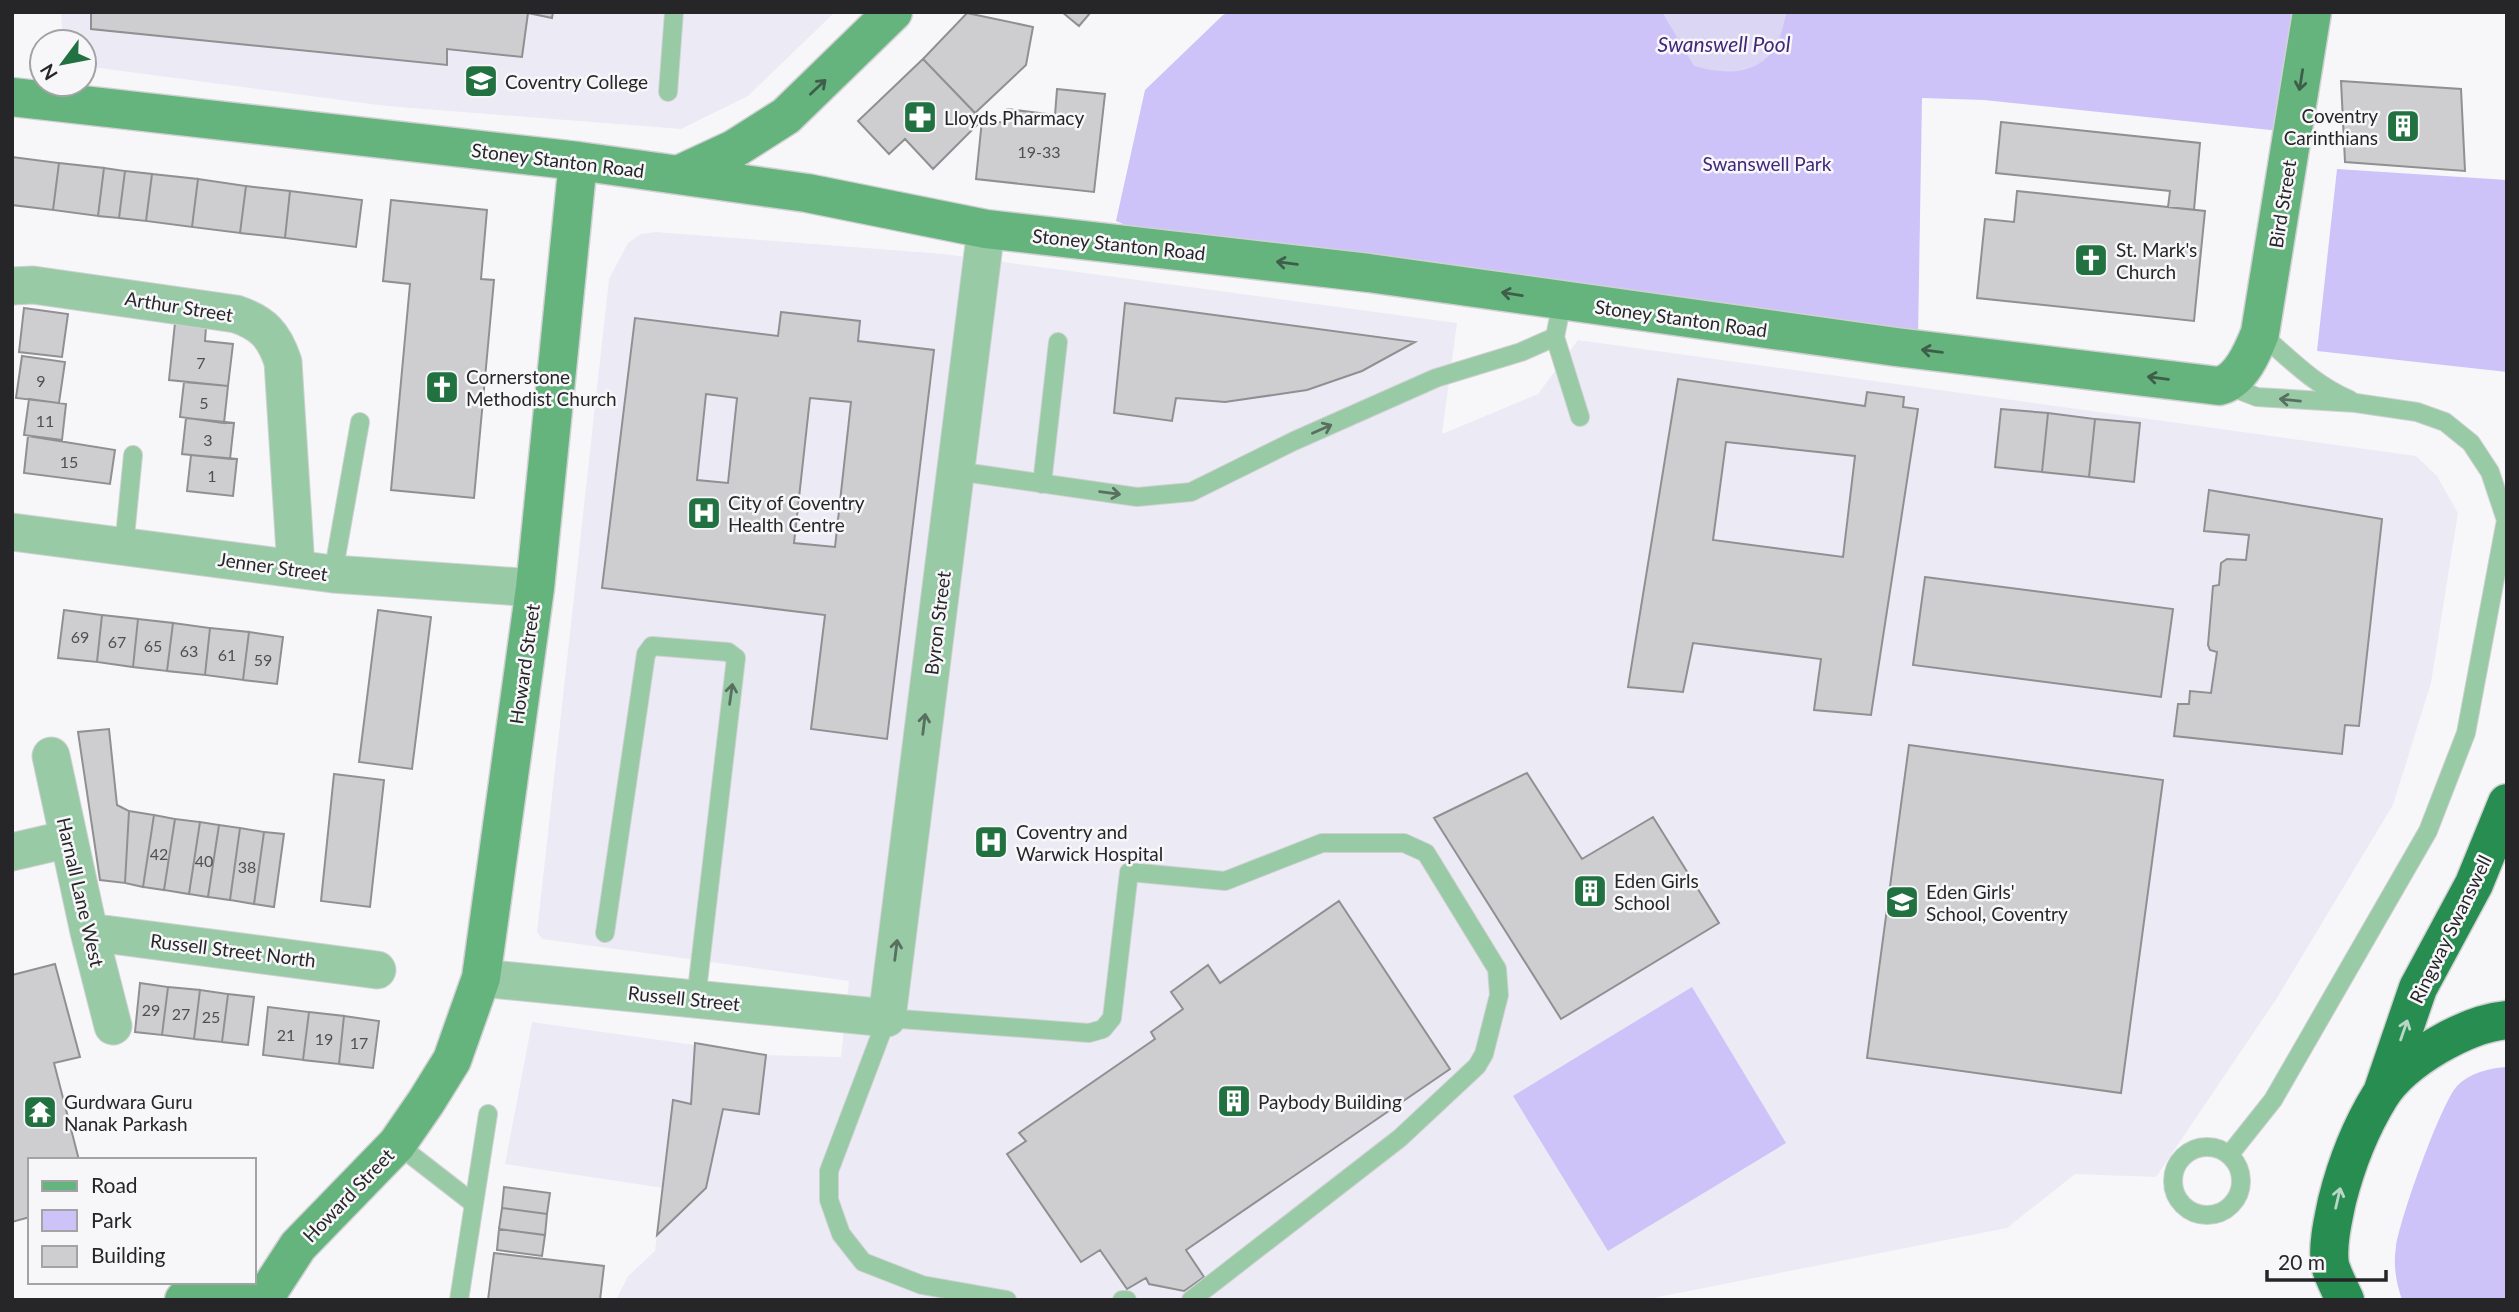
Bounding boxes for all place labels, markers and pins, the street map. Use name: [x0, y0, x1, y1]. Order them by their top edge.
school or university icon: Coventry College: [462, 62, 500, 100]
place label: Coventry College: [505, 70, 648, 93]
pharmacy icon: Lloyds Pharmacy: [901, 98, 939, 136]
place label: Coventry Carinthians: [2284, 104, 2378, 149]
place label: Lloyds Pharmacy: [944, 106, 1084, 129]
building icon: Coventry Carinthians: [2384, 107, 2422, 145]
place label: St. Mark's Church: [2116, 238, 2197, 283]
church icon: St. Mark's Church: [2072, 241, 2110, 279]
place label: Cornerstone Methodist Church: [466, 365, 617, 410]
church icon: Cornerstone Methodist Church: [423, 368, 461, 406]
place label: City of Coventry Health Centre: [728, 491, 865, 536]
hospital icon: City of Coventry Health Centre: [685, 494, 723, 532]
place label: Coventry and Warwick Hospital: [1016, 820, 1163, 865]
hospital icon: Coventry and Warwick Hospital: [972, 823, 1010, 861]
place label: Eden Girls School: [1614, 869, 1699, 914]
building icon: Eden Girls School: [1571, 872, 1609, 910]
place label: Eden Girls' School, Coventry: [1926, 880, 2068, 925]
school or university icon: Eden Girls' School, Coventry: [1883, 883, 1921, 921]
building icon: Paybody Building: [1215, 1082, 1253, 1120]
place label: Gurdwara Guru Nanak Parkash: [64, 1090, 193, 1135]
place label: Paybody Building: [1258, 1090, 1402, 1113]
temple icon: Gurdwara Guru Nanak Parkash: [21, 1093, 59, 1131]

